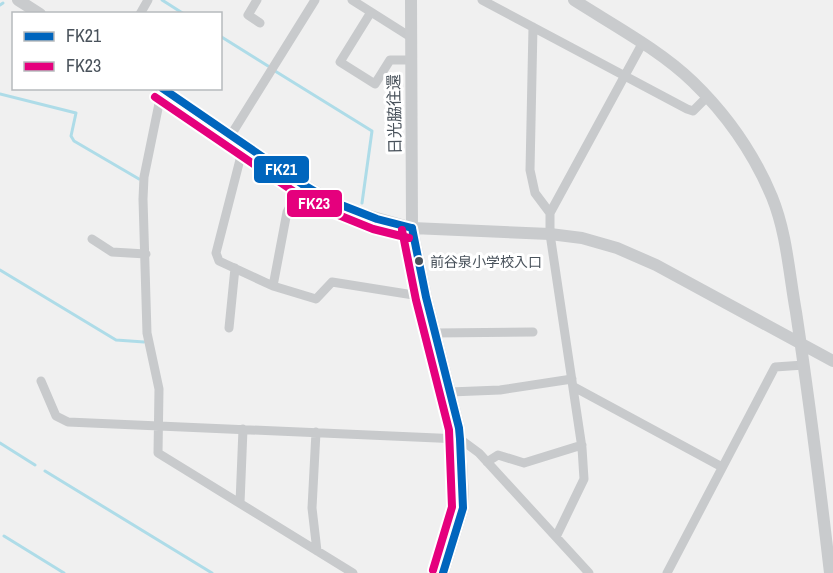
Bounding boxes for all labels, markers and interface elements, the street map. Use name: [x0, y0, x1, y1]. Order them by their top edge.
legend: [12, 12, 222, 90]
text: FK21: [66, 23, 102, 48]
text: FK23: [66, 53, 101, 78]
street label: 日光脇往還: [382, 74, 406, 154]
line badge: FK21: [253, 155, 310, 184]
text: FK21: [265, 158, 298, 180]
line badge: FK23: [286, 189, 343, 218]
text: FK23: [298, 192, 330, 214]
place label: 前谷泉小学校入口: [430, 253, 542, 271]
marker: 前谷泉小学校入口: [413, 255, 425, 267]

